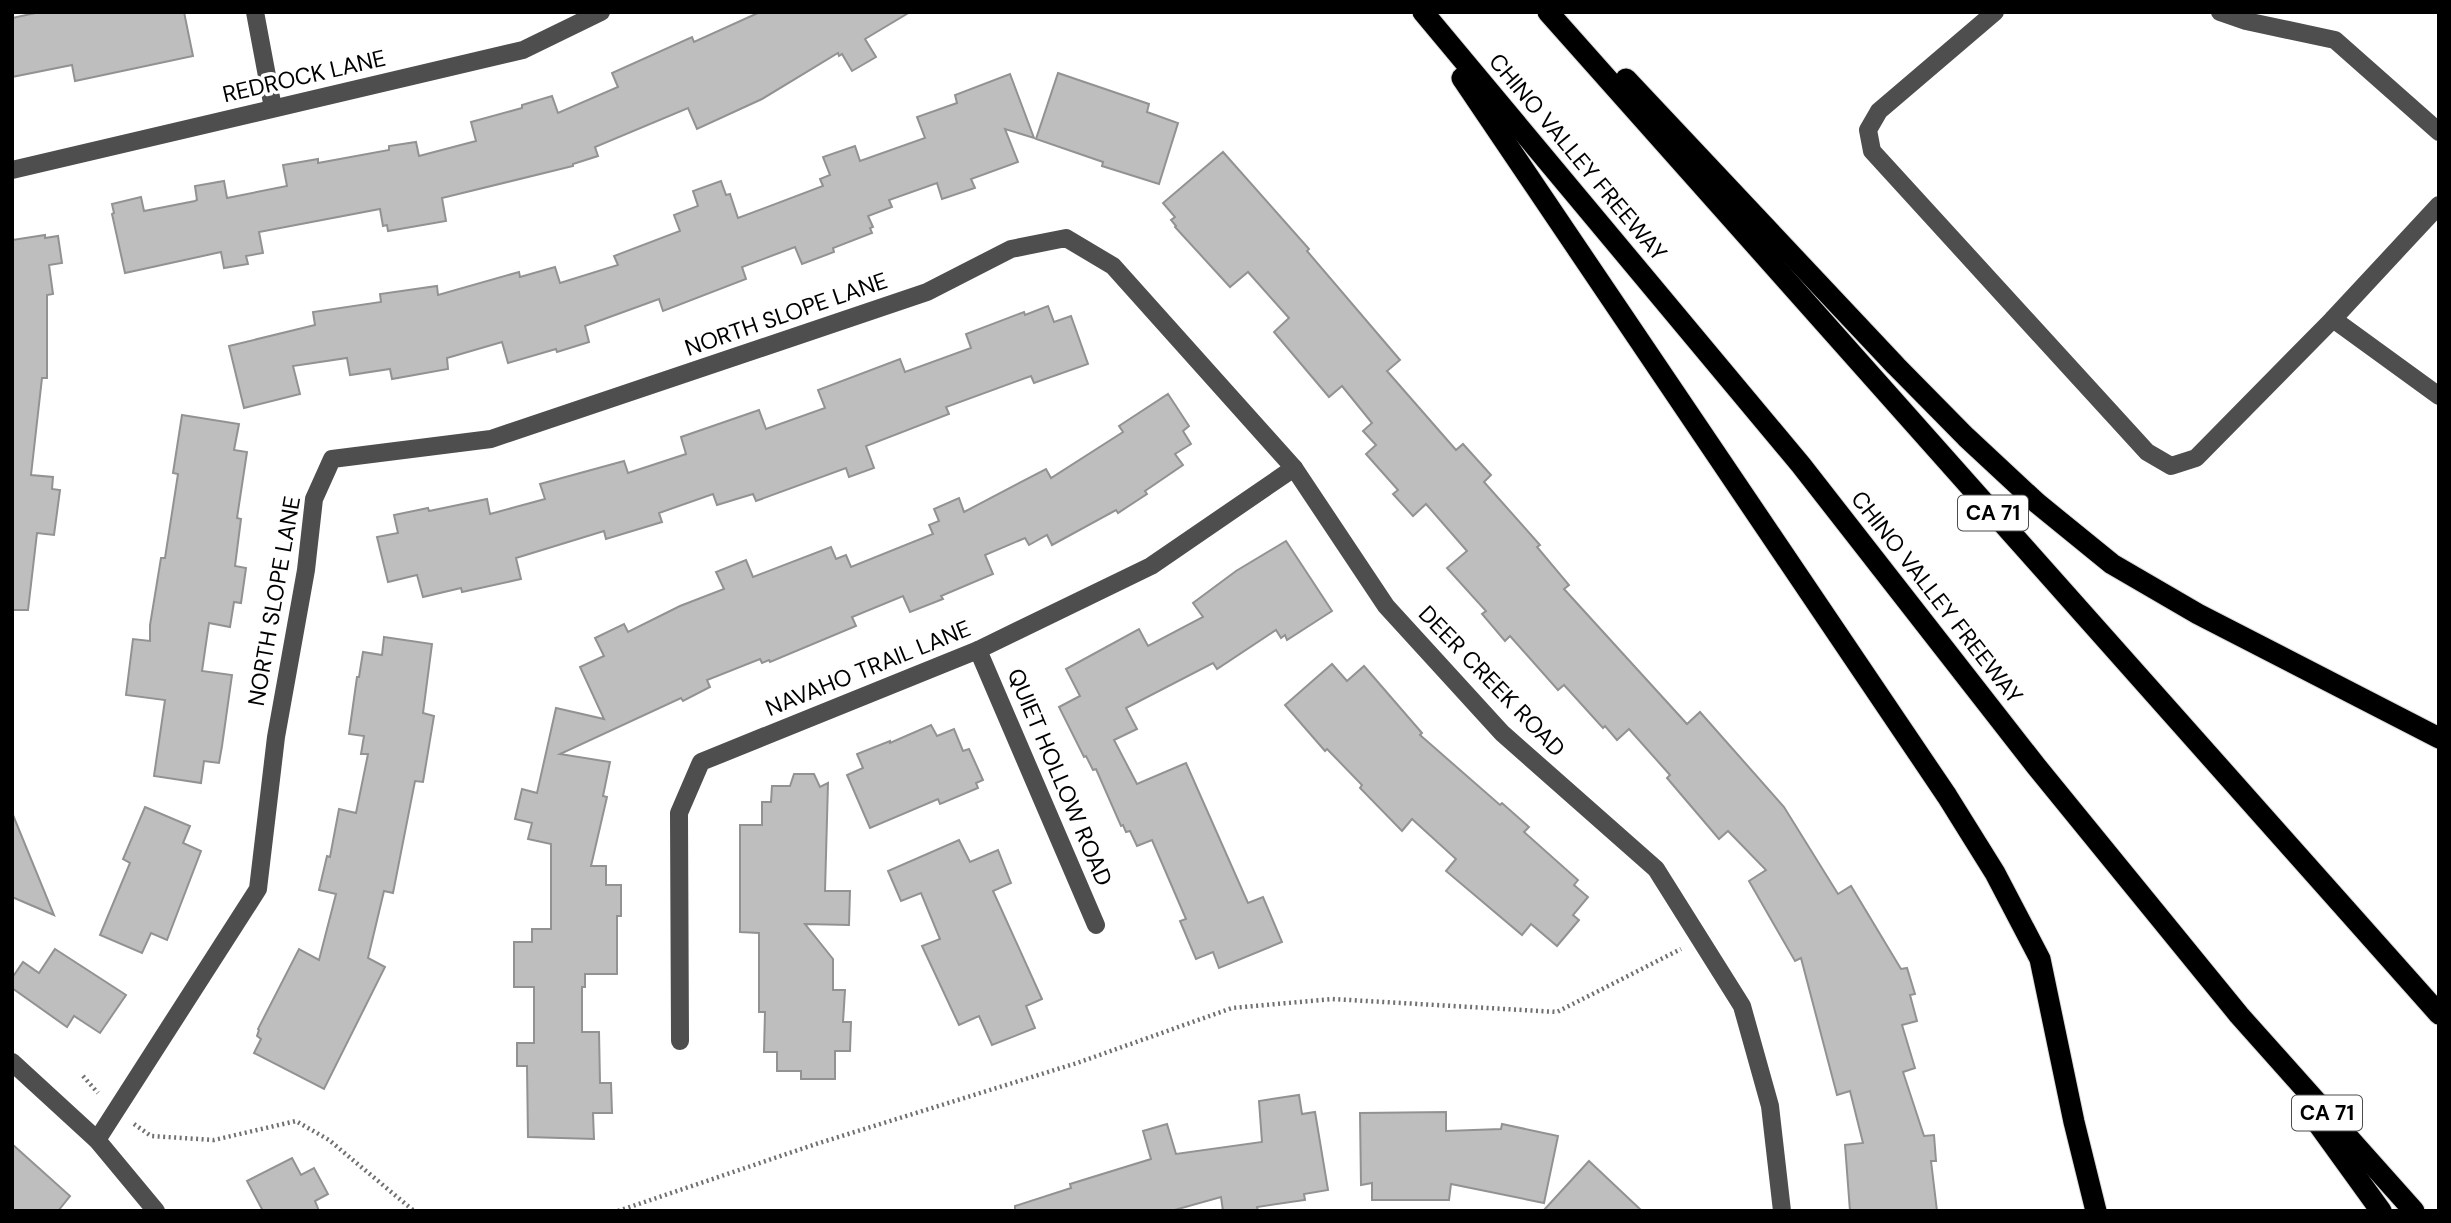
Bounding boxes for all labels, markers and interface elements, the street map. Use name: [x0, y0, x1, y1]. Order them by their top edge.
street label: REDROCK LANE: [220, 43, 388, 109]
street label: CHINO VALLEY FREEWAY: [1482, 47, 1674, 267]
street label: NORTH SLOPE LANE: [681, 265, 891, 363]
street label: CHINO VALLEY FREEWAY: [1845, 485, 2029, 709]
street label: NORTH SLOPE LANE: [241, 494, 307, 708]
road number: CA 71: [1958, 496, 2028, 530]
street label: DEER CREEK ROAD: [1412, 599, 1572, 763]
street label: NAVAHO TRAIL LANE: [761, 613, 975, 723]
street label: QUIET HOLLOW ROAD: [1001, 664, 1119, 890]
road number: CA 71: [2292, 1096, 2362, 1130]

